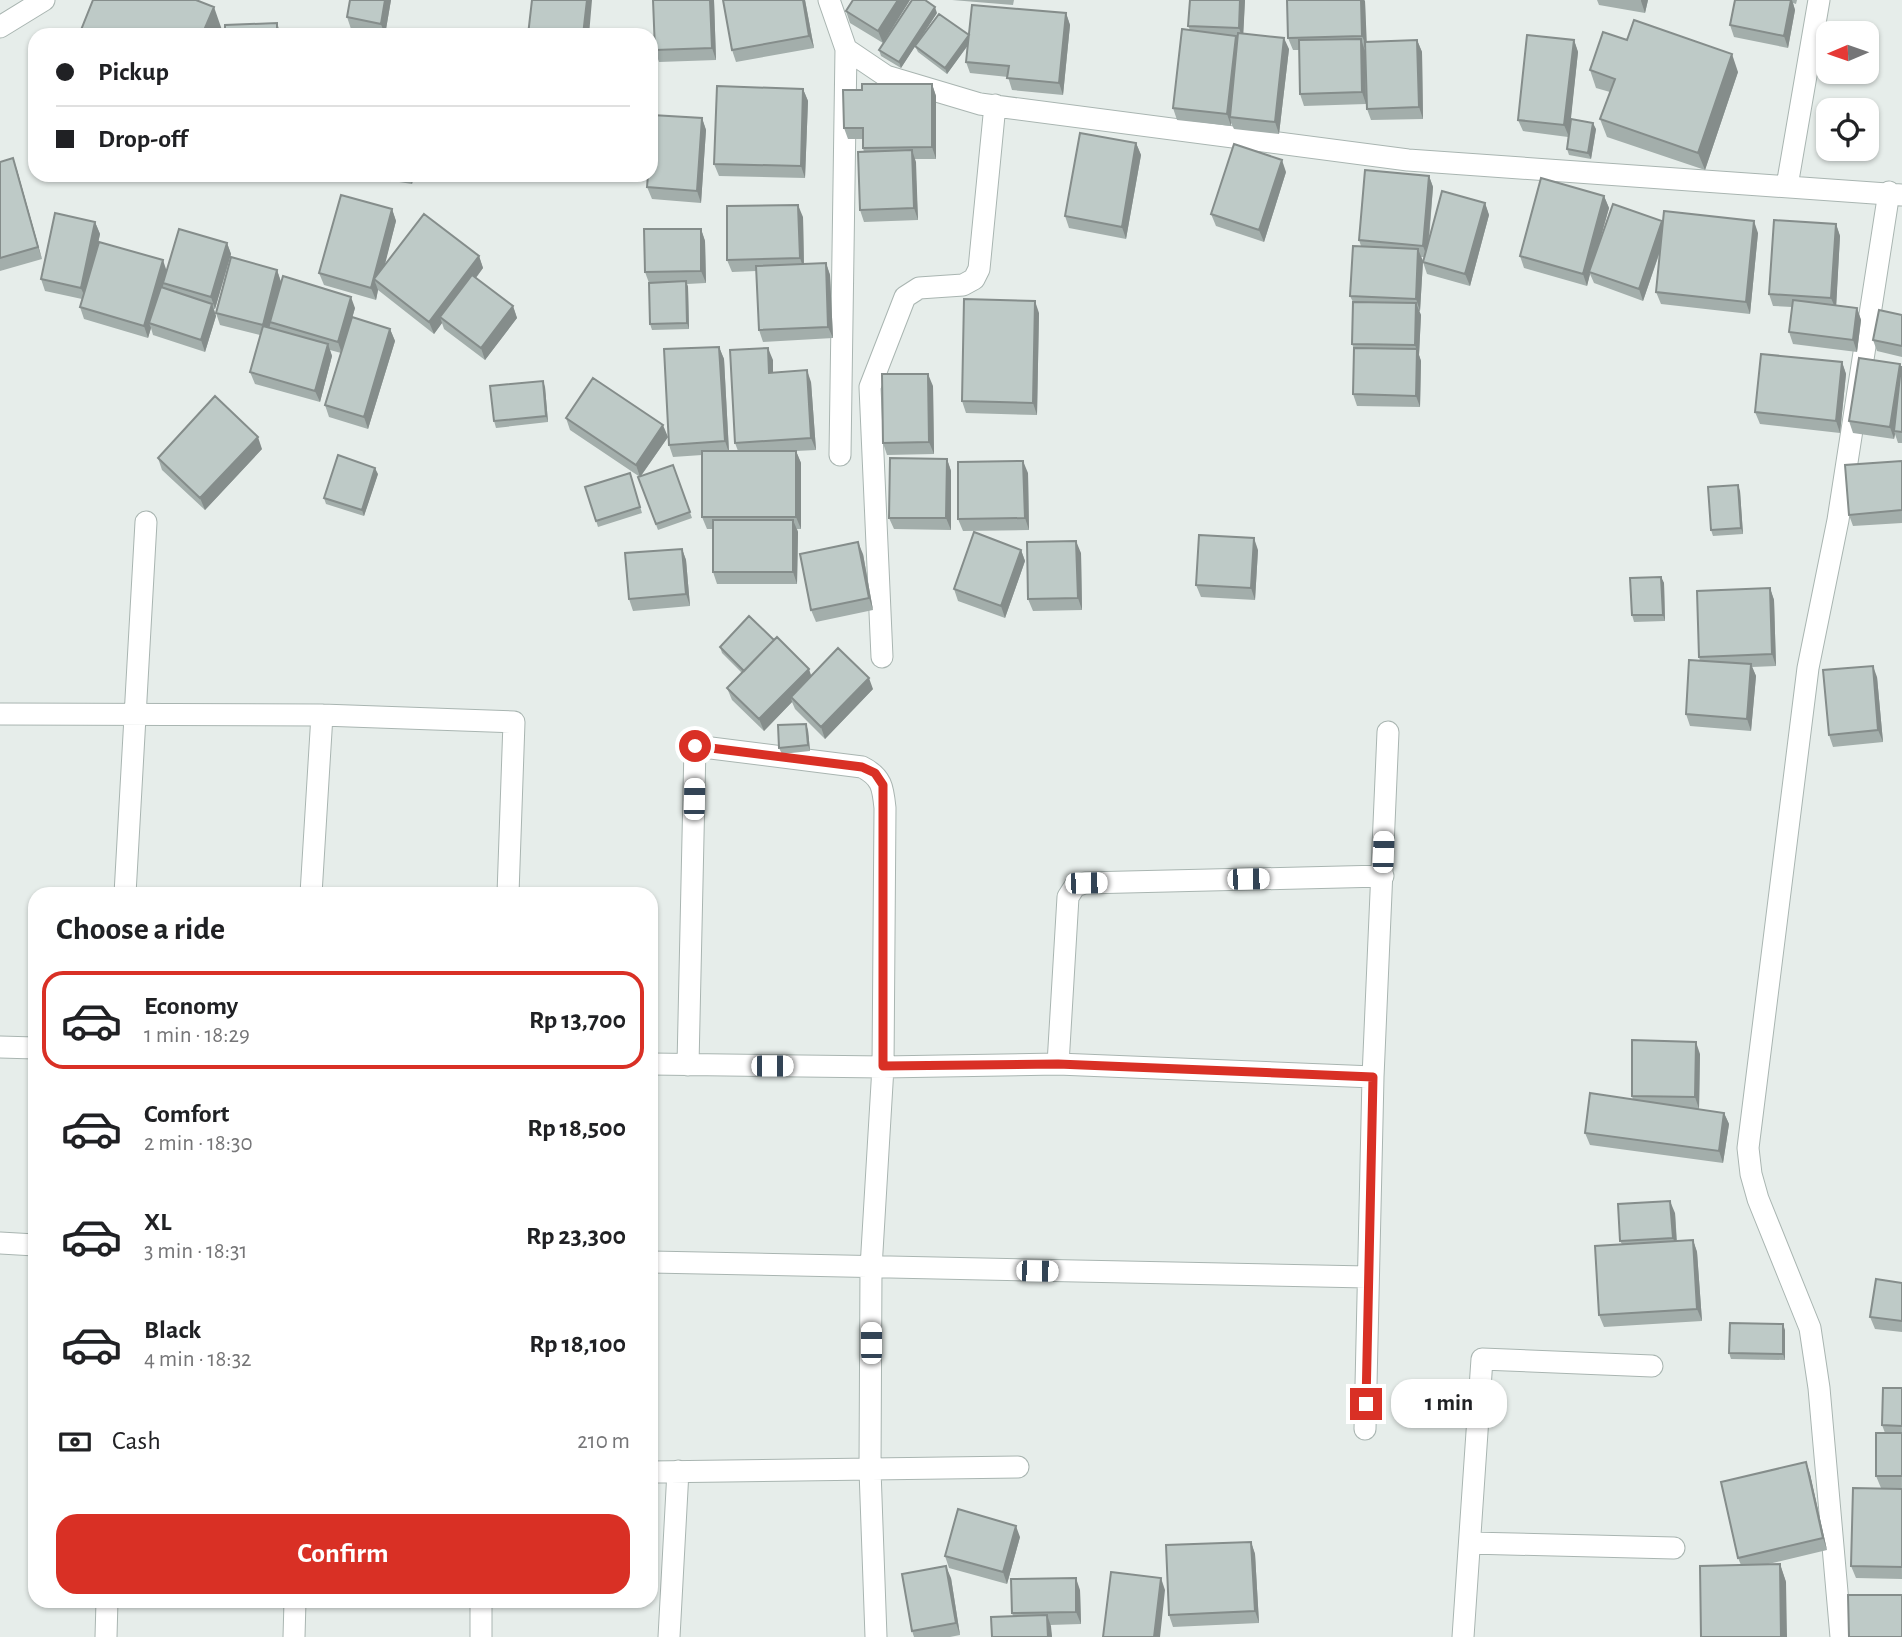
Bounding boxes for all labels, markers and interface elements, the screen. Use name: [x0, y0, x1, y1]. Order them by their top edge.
north arrow: [1816, 21, 1880, 84]
map controls: [1816, 21, 1879, 161]
text: Pickup: [98, 59, 169, 85]
button: locate: [1816, 98, 1879, 161]
text: Drop-off: [98, 126, 187, 152]
route start: [679, 730, 711, 762]
car: [684, 778, 705, 820]
car: [1372, 831, 1395, 873]
car: [1227, 868, 1270, 890]
car: [1065, 872, 1108, 894]
text: Choose a ride: [56, 913, 225, 945]
icon: car: [60, 989, 123, 1052]
text: Economy: [144, 993, 238, 1019]
text: Rp 13,700: [529, 1007, 626, 1033]
text: 1 min · 18:29: [144, 1024, 250, 1047]
car: [752, 1056, 794, 1077]
icon: car: [60, 1097, 123, 1160]
text: Comfort: [144, 1101, 229, 1127]
text: Rp 18,500: [527, 1115, 626, 1141]
text: 2 min · 18:30: [144, 1132, 253, 1155]
icon: car: [60, 1205, 123, 1268]
text: XL: [144, 1209, 171, 1235]
text: Rp 23,300: [526, 1223, 626, 1249]
text: 3 min · 18:31: [144, 1240, 247, 1263]
car: [1016, 1260, 1059, 1282]
icon: car: [60, 1313, 123, 1376]
text: Black: [144, 1317, 201, 1343]
car: [861, 1322, 882, 1364]
text: Rp 18,100: [529, 1331, 626, 1357]
text: 4 min · 18:32: [144, 1348, 252, 1371]
callout: 1 min: [1390, 1380, 1506, 1428]
route end: [1350, 1388, 1382, 1420]
text: 1 min: [1425, 1392, 1473, 1415]
icon: cash: [56, 1423, 94, 1461]
text: Cash: [112, 1428, 161, 1454]
text: 210 m: [577, 1430, 630, 1453]
button: Confirm: [56, 1514, 630, 1594]

